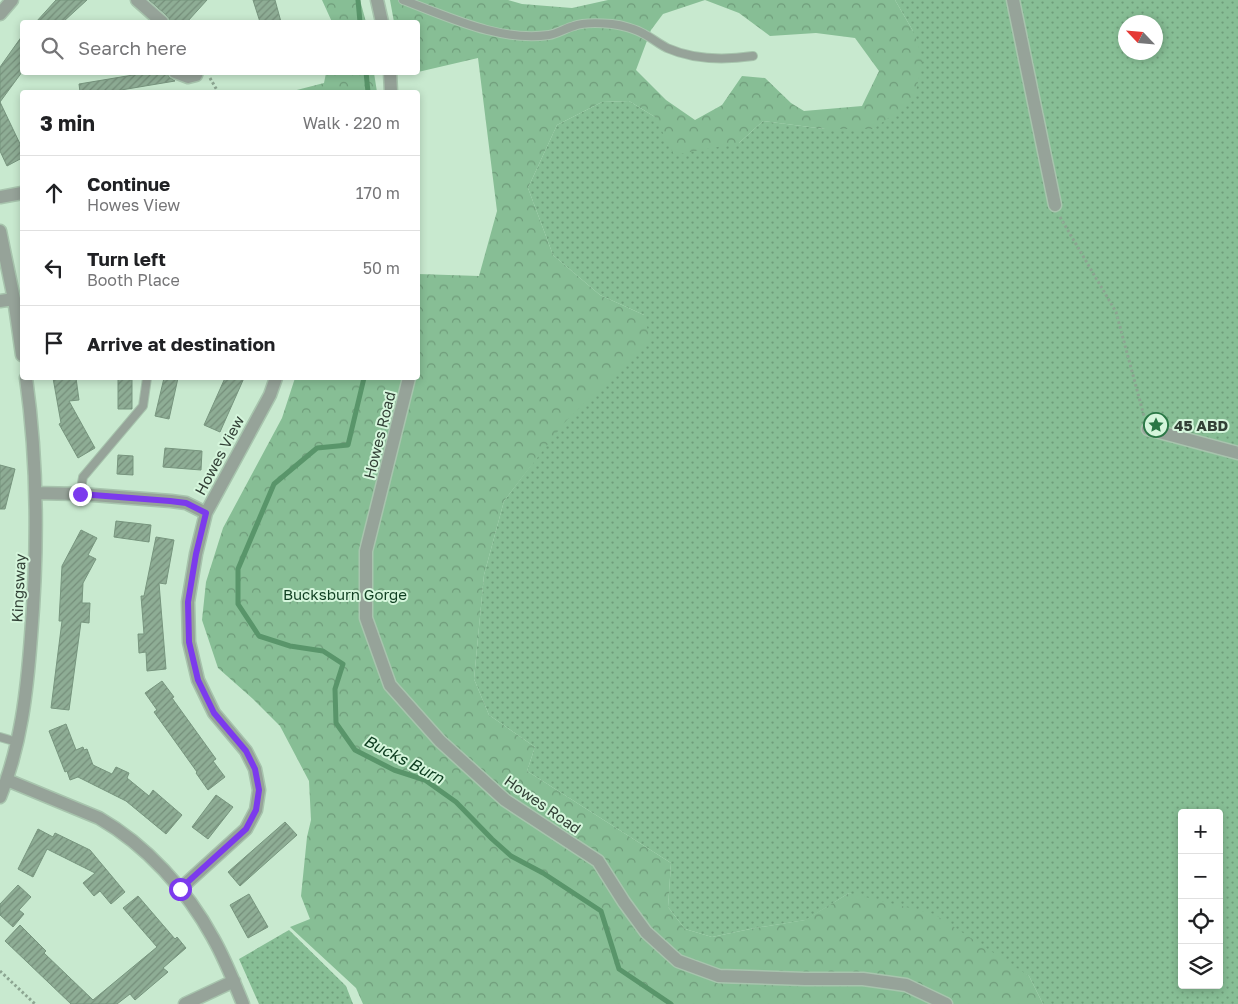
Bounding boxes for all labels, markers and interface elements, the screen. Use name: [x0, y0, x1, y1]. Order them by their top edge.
north arrow: [1118, 15, 1163, 60]
search box: [20, 20, 420, 75]
icon: search: [38, 34, 66, 62]
text: Search here: [78, 36, 187, 59]
text: 3 min: [40, 110, 95, 136]
text: Walk · 220 m: [303, 113, 400, 133]
text: Continue: [87, 172, 170, 195]
icon: ahead: [40, 179, 68, 207]
text: 170 m: [356, 183, 400, 203]
text: Howes View: [87, 195, 180, 215]
text: Turn left: [87, 247, 166, 270]
icon: left: [40, 254, 68, 282]
text: 50 m: [363, 258, 400, 278]
text: Booth Place: [87, 270, 180, 290]
icon: arrive: [40, 329, 68, 357]
text: Arrive at destination: [87, 332, 275, 355]
street label: Howes Road: [359, 389, 399, 481]
street label: Howes View: [191, 412, 247, 498]
place icon: 45 ABD: [1143, 412, 1169, 438]
place label: 45 ABD: [1174, 416, 1229, 434]
route end: [69, 483, 92, 506]
street label: Kingsway: [7, 552, 29, 623]
park label: Bucksburn Gorge: [283, 585, 407, 603]
water label: Bucks Burn: [361, 730, 448, 788]
street label: Howes Road: [501, 771, 585, 837]
map controls: [1178, 809, 1223, 989]
button: +: [1178, 809, 1223, 854]
button: −: [1178, 854, 1223, 899]
route start: [169, 878, 192, 901]
button: locate: [1178, 899, 1223, 944]
button: layers: [1178, 944, 1223, 989]

